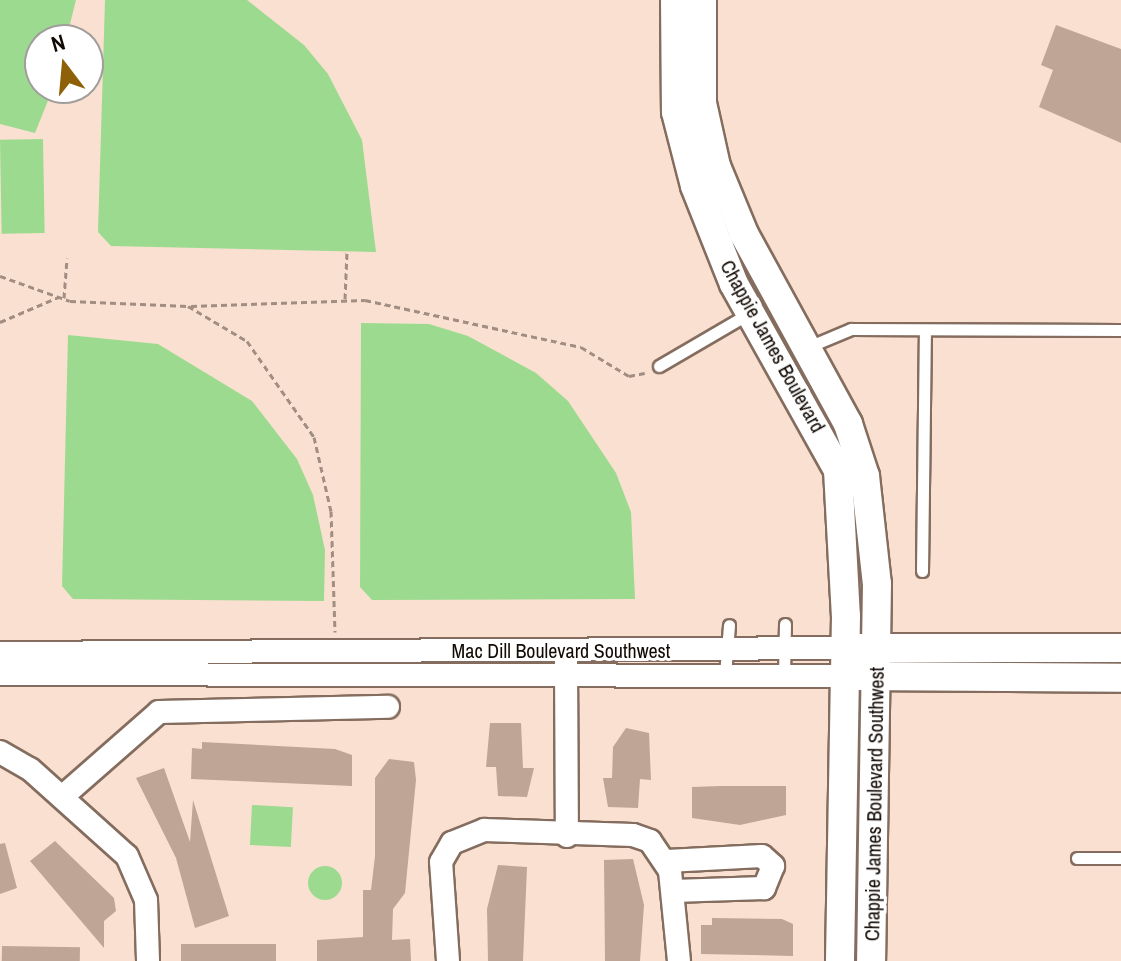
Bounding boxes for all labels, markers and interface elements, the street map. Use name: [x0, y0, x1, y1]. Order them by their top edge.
north arrow: [24, 24, 104, 104]
text: N: [48, 27, 68, 59]
street label: Chappie James Boulevard: [716, 256, 830, 436]
street label: Mac Dill Boulevard Southwest: [452, 638, 670, 662]
street label: Chappie James Boulevard Southwest: [860, 667, 888, 941]

